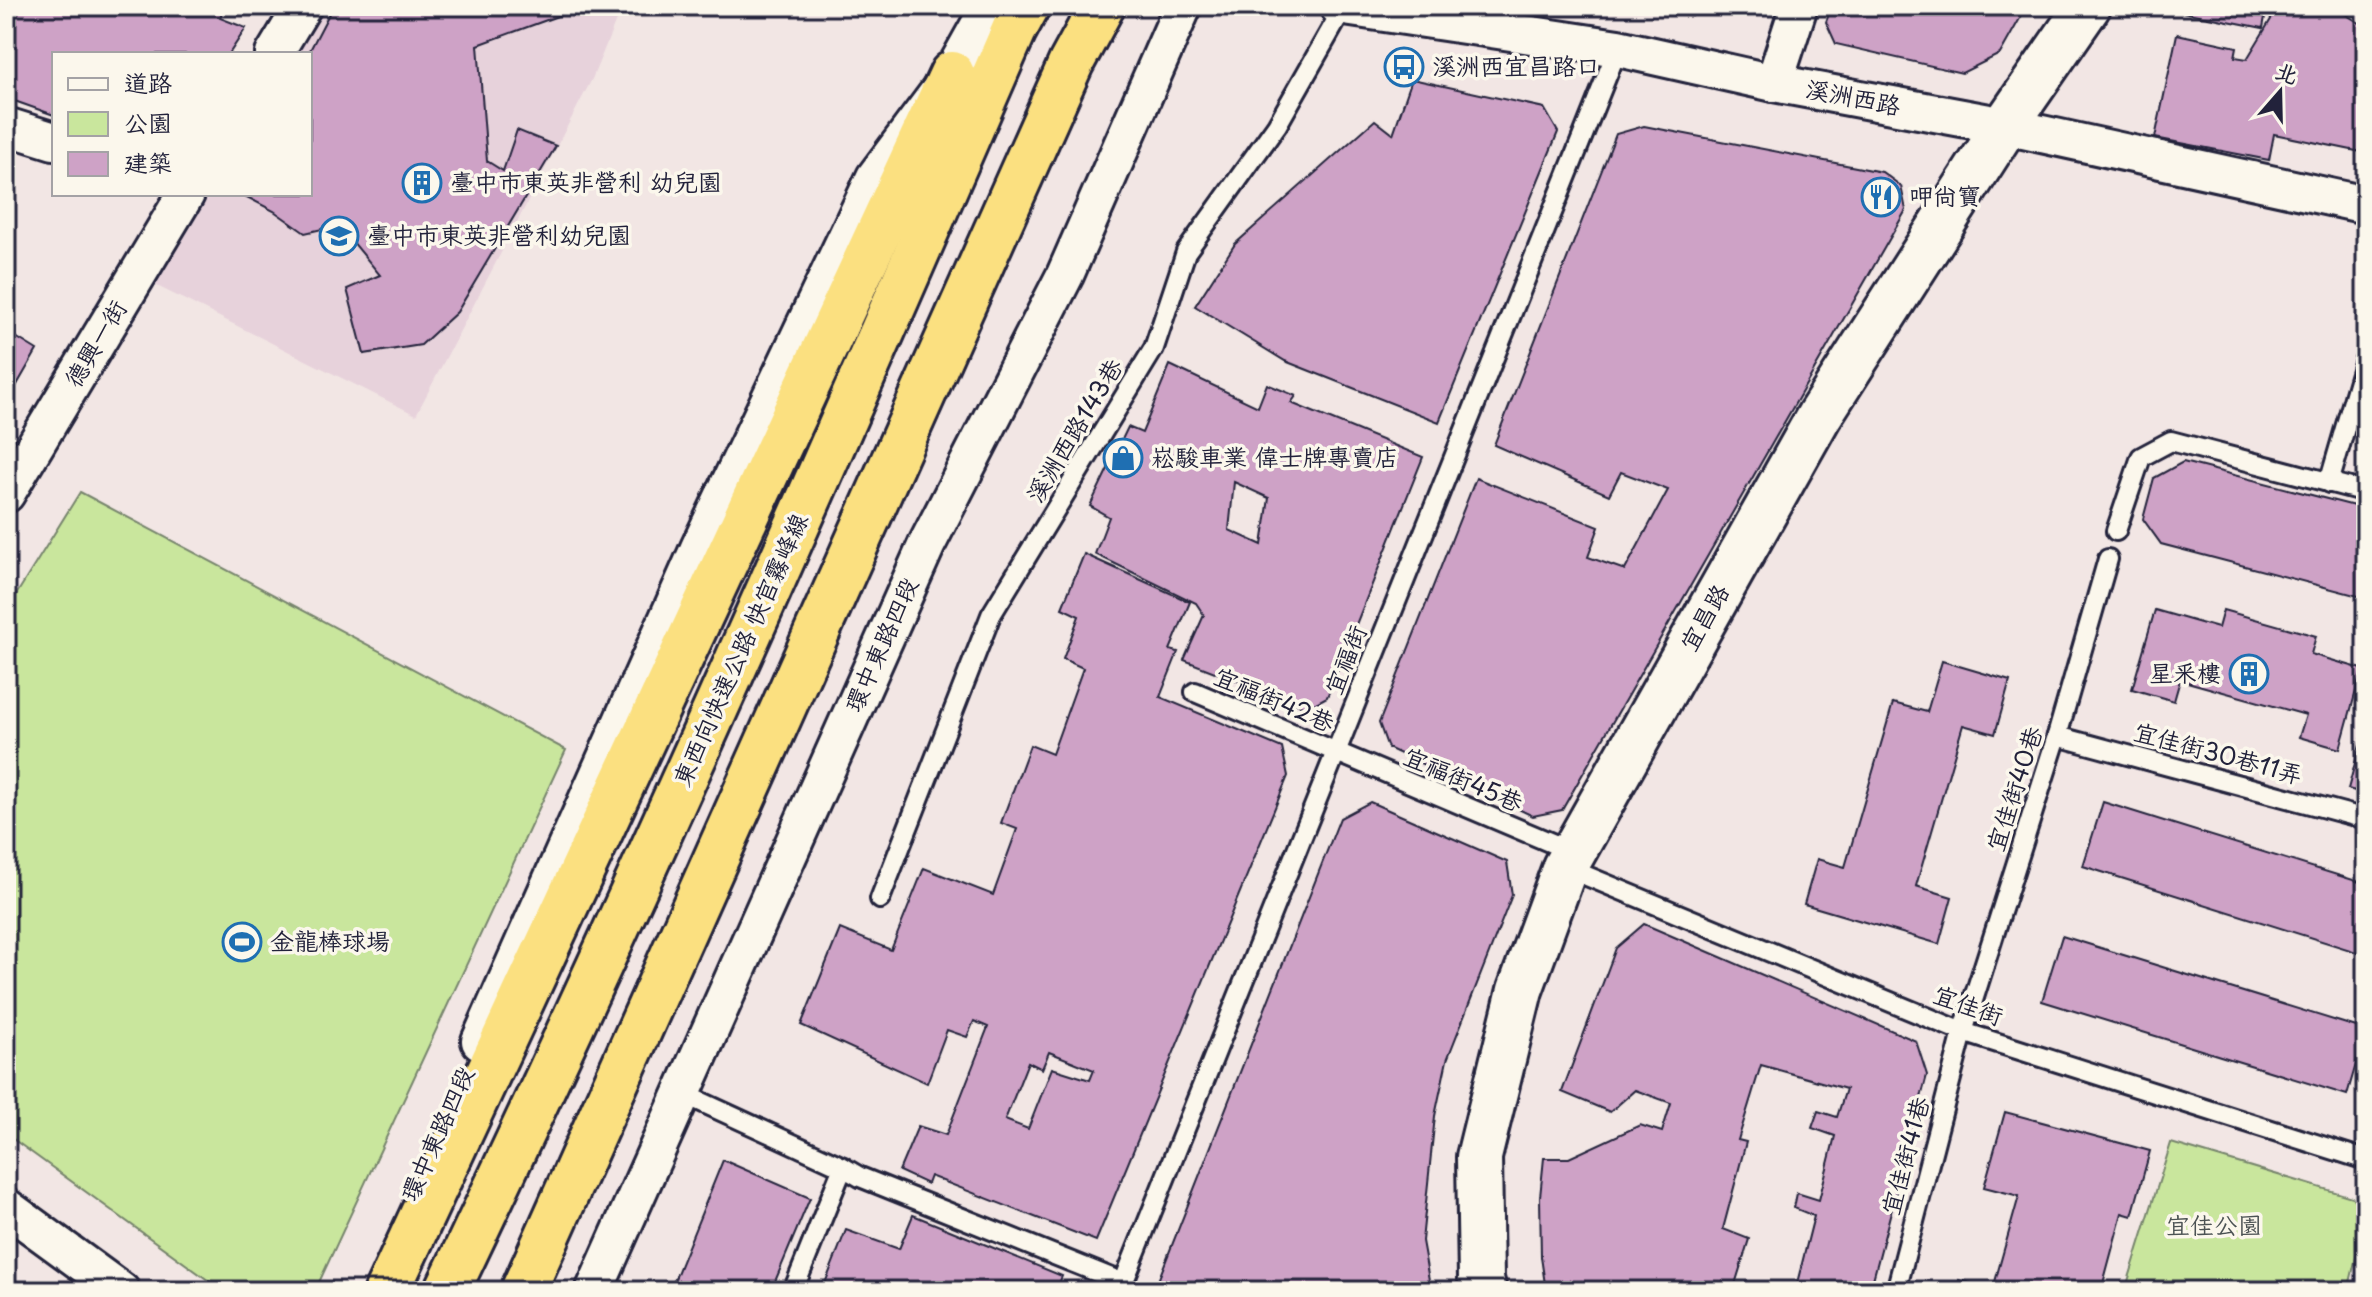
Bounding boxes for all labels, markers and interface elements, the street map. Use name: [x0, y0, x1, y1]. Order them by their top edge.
bus stop icon: 溪洲西宜昌路口: [1383, 46, 1425, 88]
place label: 溪洲西宜昌路口: [1432, 47, 1600, 83]
legend: [52, 52, 312, 196]
north arrow: [2240, 52, 2320, 132]
text: 北: [2271, 53, 2303, 91]
text: 道路: [124, 64, 172, 100]
street label: 溪洲西路: [1803, 69, 1904, 123]
text: 公園: [124, 104, 172, 140]
text: 建築: [124, 144, 172, 180]
building icon: 臺中市東英非營利 幼兒園: [401, 162, 443, 204]
place label: 臺中市東英非營利 幼兒園: [450, 163, 722, 199]
restaurant icon: 呷尚寶: [1860, 176, 1902, 218]
place label: 呷尚寶: [1909, 177, 1981, 213]
school or university icon: 臺中市東英非營利幼兒園: [318, 215, 360, 257]
place label: 臺中市東英非營利幼兒園: [367, 216, 631, 252]
street label: 德興一街: [54, 293, 134, 393]
street label: 溪洲西路143巷: [1016, 351, 1131, 509]
shop icon: 崧駿車業 偉士牌專賣店: [1102, 437, 1144, 479]
place label: 崧駿車業 偉士牌專賣店: [1151, 438, 1399, 474]
street label: 東西向快速公路 快官霧峰線: [663, 507, 816, 792]
street label: 環中東路四段: [834, 571, 926, 717]
street label: 宜昌路: [1670, 577, 1737, 657]
street label: 宜福街: [1314, 619, 1374, 699]
building icon: 星釆樓: [2228, 653, 2270, 695]
place label: 星釆樓: [2149, 654, 2221, 690]
street label: 宜福街42巷: [1209, 657, 1341, 740]
street label: 宜佳街30巷11弄: [2130, 712, 2307, 792]
street label: 宜佳街40巷: [1976, 721, 2050, 855]
street label: 宜福街45巷: [1398, 737, 1529, 819]
sports icon: 金龍棒球場: [221, 921, 263, 963]
place label: 金龍棒球場: [270, 922, 390, 958]
street label: 宜佳街: [1929, 975, 2009, 1033]
street label: 環中東路四段: [390, 1060, 482, 1206]
street label: 宜佳街41巷: [1871, 1092, 1937, 1219]
park label: 宜佳公園: [2166, 1206, 2262, 1242]

